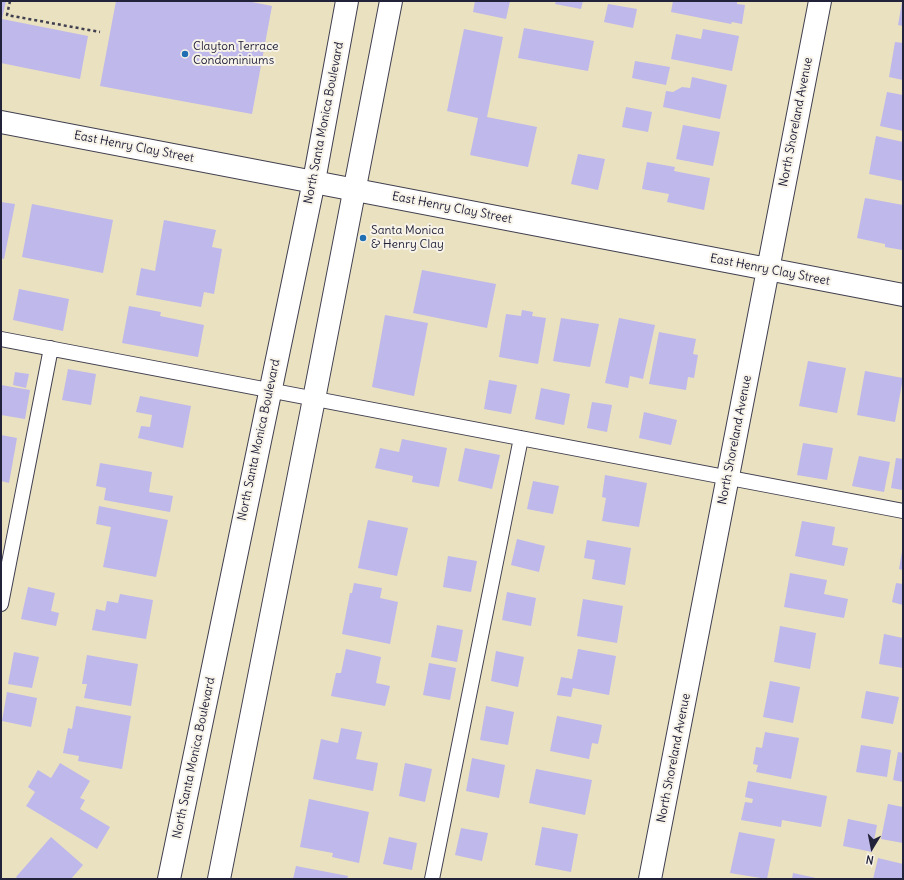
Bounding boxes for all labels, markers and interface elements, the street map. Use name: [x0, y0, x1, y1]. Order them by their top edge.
place label: Clayton Terrace Condominiums: [193, 40, 278, 68]
street label: North Santa Monica Boulevard: [301, 41, 347, 205]
marker: Clayton Terrace Condominiums: [180, 49, 190, 59]
street label: North Shoreland Avenue: [776, 56, 816, 188]
street label: East Henry Clay Street: [73, 128, 195, 166]
street label: East Henry Clay Street: [391, 189, 513, 227]
place label: Santa Monica & Henry Clay: [371, 224, 444, 252]
marker: Santa Monica & Henry Clay: [358, 233, 368, 243]
street label: East Henry Clay Street: [709, 251, 831, 289]
street label: North Santa Monica Boulevard: [235, 358, 283, 522]
street label: North Shoreland Avenue: [715, 374, 755, 506]
street label: North Santa Monica Boulevard: [170, 676, 218, 840]
street label: North Shoreland Avenue: [654, 692, 694, 824]
north arrow: [852, 828, 892, 868]
text: N: [865, 852, 875, 867]

